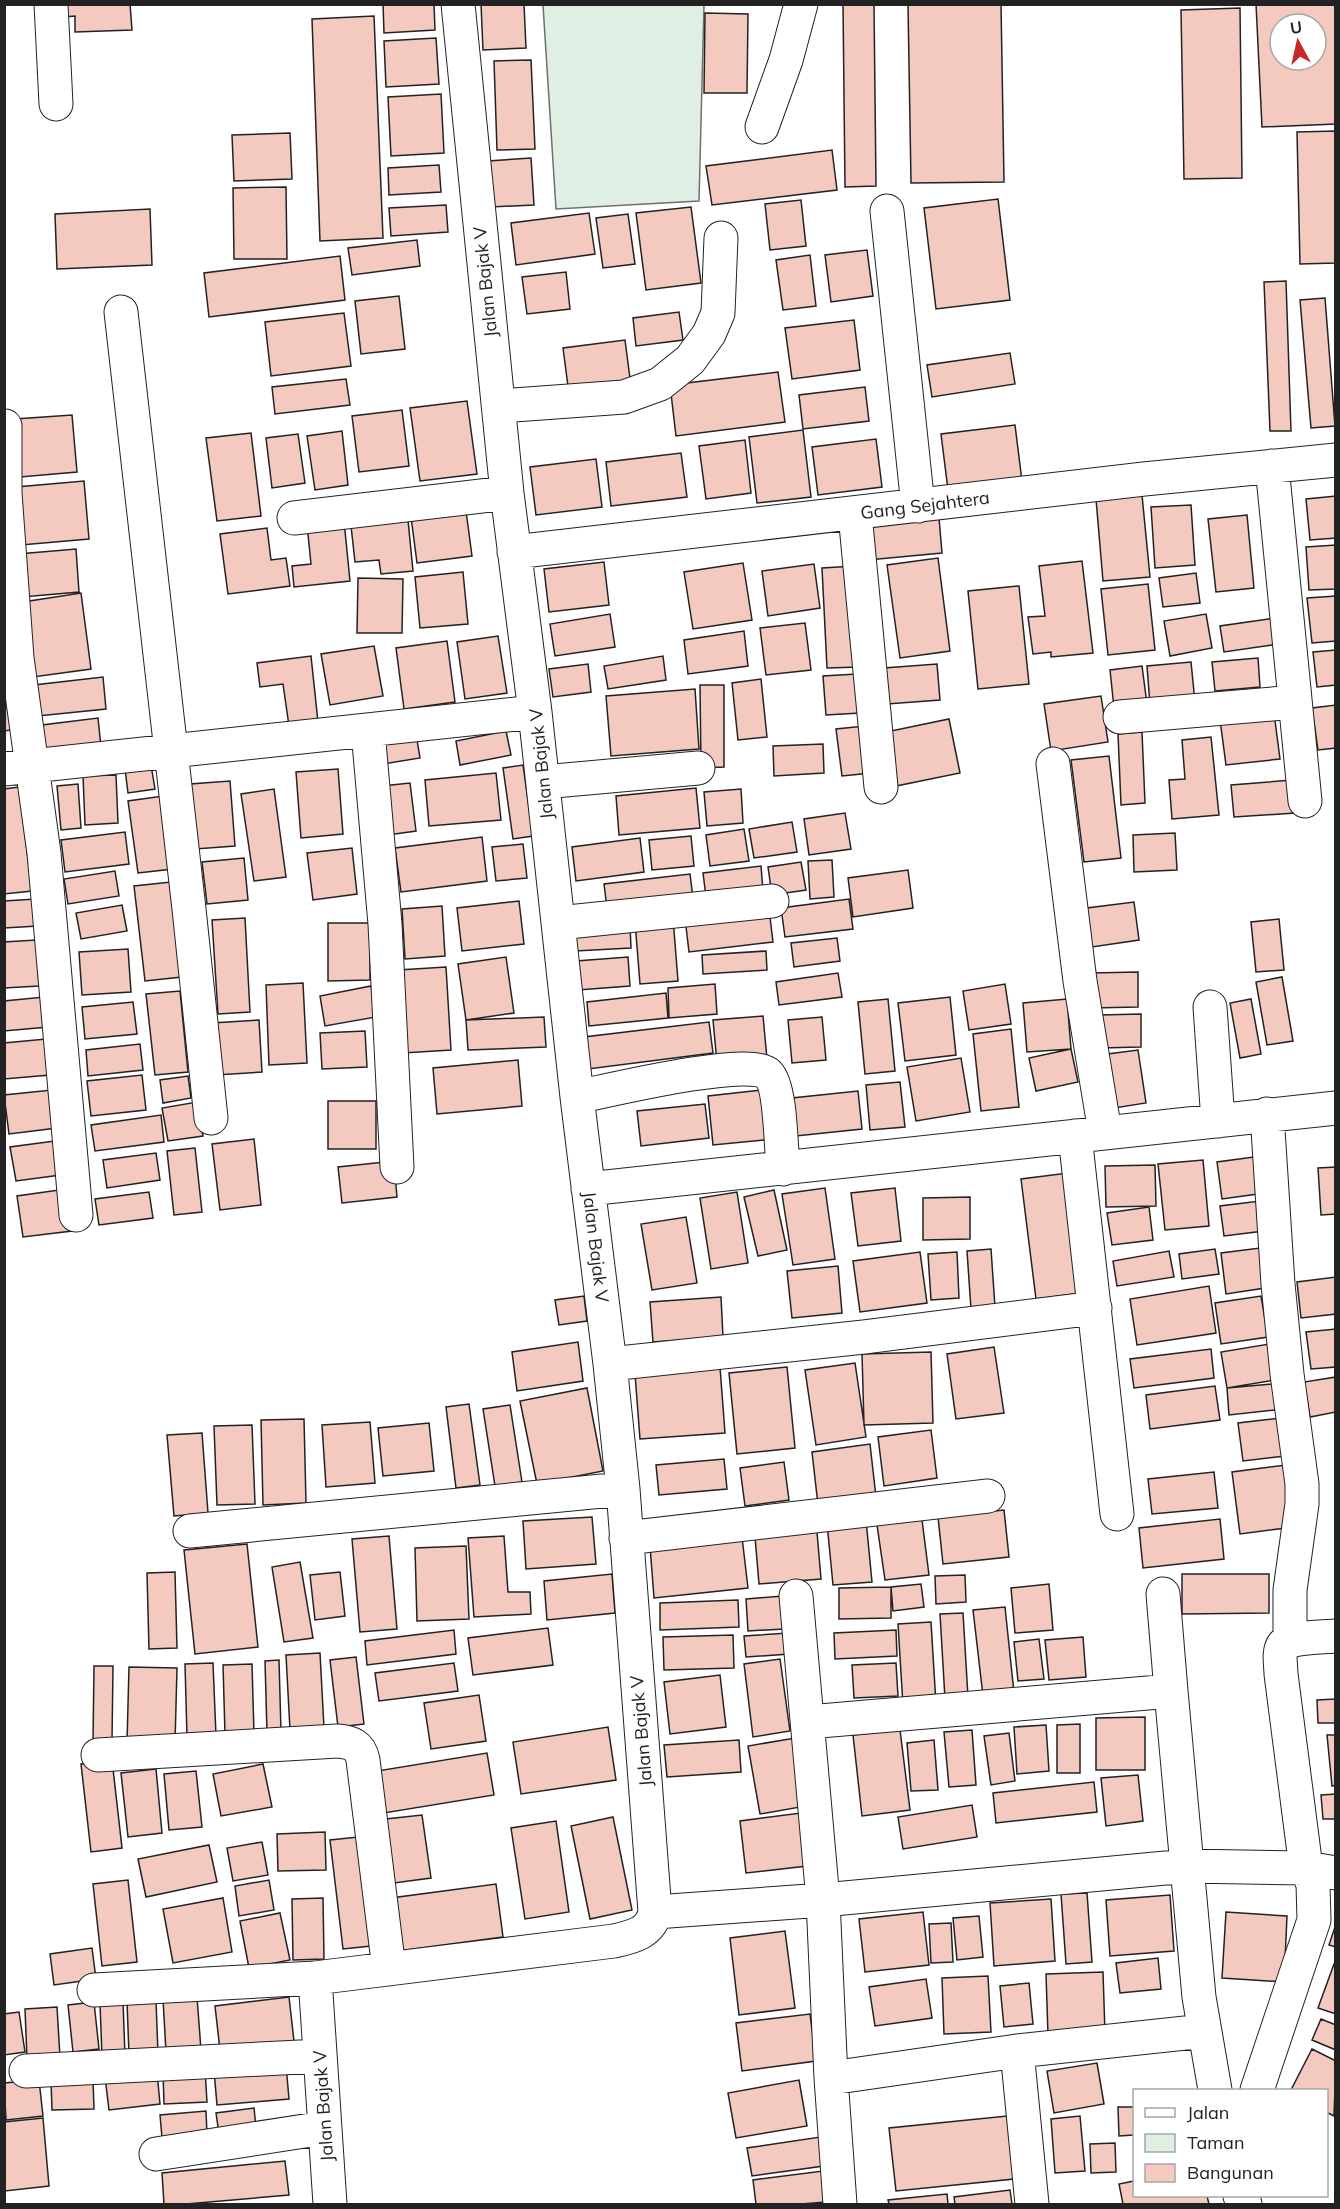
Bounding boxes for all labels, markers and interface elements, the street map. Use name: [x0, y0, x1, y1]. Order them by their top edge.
north arrow: [1268, 12, 1328, 72]
text: U: [1289, 16, 1303, 38]
street label: Jalan Bajak V: [468, 225, 502, 339]
street label: Gang Sejahtera: [859, 486, 991, 524]
street label: Jalan Bajak V: [524, 707, 558, 821]
street label: Jalan Bajak V: [578, 1190, 614, 1304]
street label: Jalan Bajak V: [625, 1674, 657, 1788]
street label: Jalan Bajak V: [308, 2049, 338, 2163]
legend: [1133, 2089, 1328, 2197]
text: Jalan: [1187, 2101, 1229, 2124]
text: Taman: [1187, 2131, 1244, 2154]
text: Bangunan: [1187, 2161, 1274, 2184]

